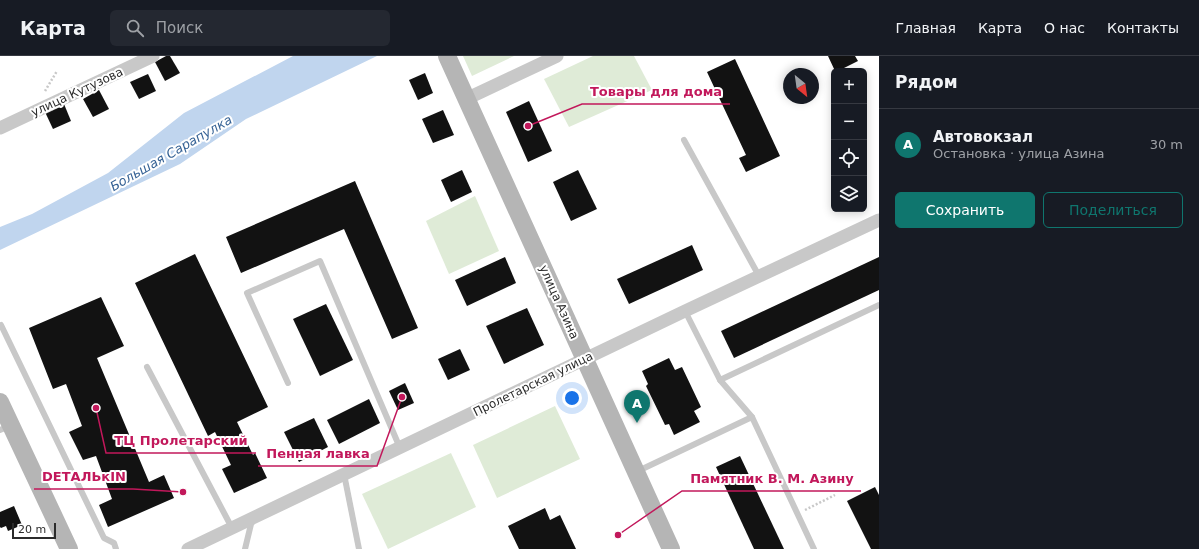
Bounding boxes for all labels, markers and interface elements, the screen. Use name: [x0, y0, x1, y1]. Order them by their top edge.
search box: [110, 10, 390, 46]
text: Карта: [20, 17, 86, 39]
icon: search: [124, 17, 146, 39]
text: Поиск: [156, 19, 203, 37]
text: Главная: [895, 20, 956, 36]
text: Карта: [978, 20, 1022, 36]
text: О нас: [1044, 20, 1085, 36]
text: Контакты: [1107, 20, 1179, 36]
street label: улица Кутузова: [29, 65, 125, 119]
north arrow: [783, 68, 819, 104]
map controls: [831, 68, 867, 212]
button: +: [831, 68, 867, 104]
text: Рядом: [895, 72, 958, 92]
callout: Товары для дома: [582, 79, 730, 104]
text: Товары для дома: [590, 84, 722, 99]
button: −: [831, 104, 867, 140]
water label: Большая Сарапулка: [107, 112, 235, 194]
text: Автовокзал: [933, 128, 1033, 146]
text: A: [903, 137, 913, 152]
text: 30 m: [1150, 137, 1183, 152]
button: locate: [831, 140, 867, 176]
text: Остановка · улица Азина: [933, 146, 1104, 161]
button: layers: [831, 176, 867, 212]
button: Сохранить: [895, 192, 1035, 228]
button: Поделиться: [1043, 192, 1183, 228]
street label: улица Азина: [536, 263, 582, 341]
street label: Пролетарская улица: [471, 349, 595, 419]
your location: [562, 388, 582, 408]
pin: A: [624, 390, 650, 423]
callout: ТЦ Пролетарский: [106, 428, 256, 453]
text: ТЦ Пролетарский: [114, 433, 248, 448]
callout: Пенная лавка: [258, 441, 377, 466]
text: Пенная лавка: [266, 446, 370, 461]
callout: DЕТАЛЬкIN: [34, 464, 133, 489]
callout: Памятник В. М. Азину: [682, 466, 861, 491]
text: DЕТАЛЬкIN: [42, 469, 126, 484]
text: Памятник В. М. Азину: [690, 471, 854, 486]
scale bar: [12, 521, 56, 540]
text: 20 m: [18, 523, 46, 536]

